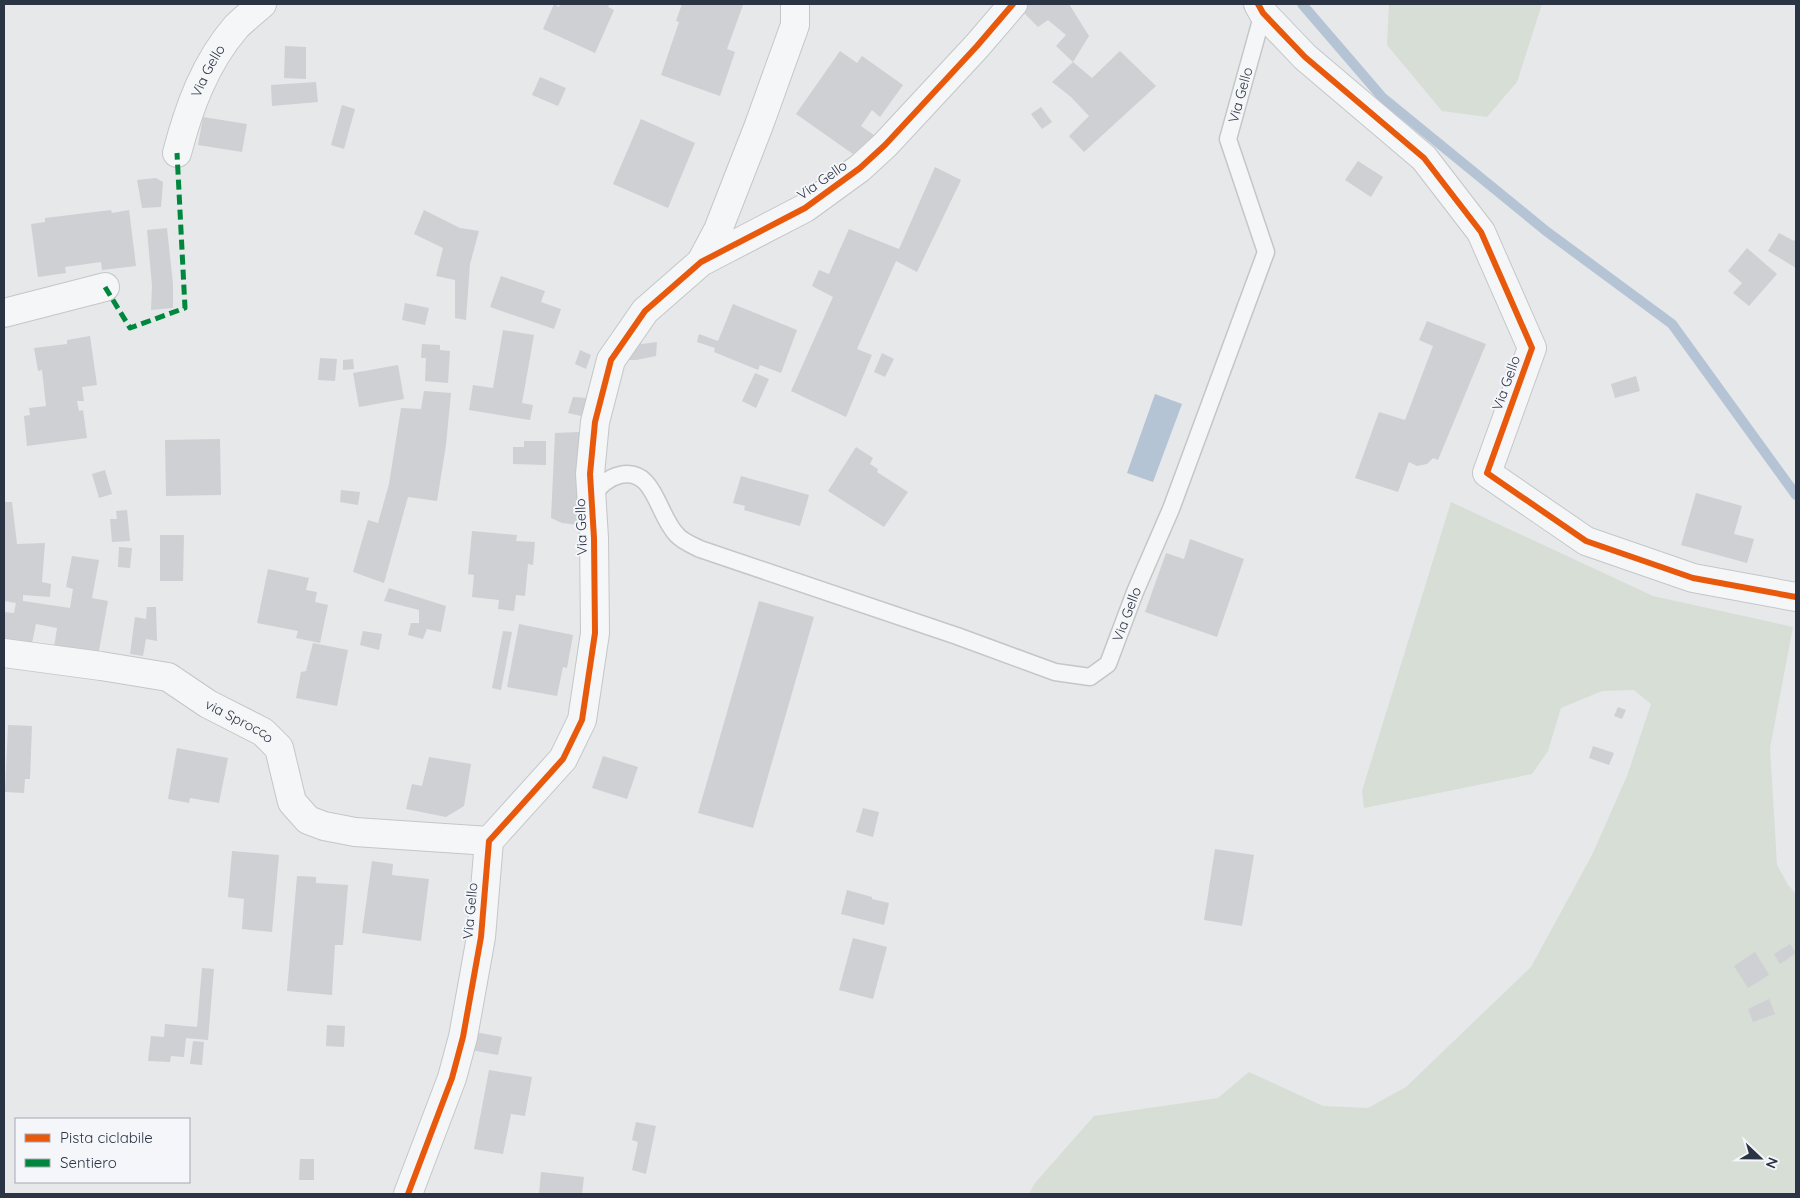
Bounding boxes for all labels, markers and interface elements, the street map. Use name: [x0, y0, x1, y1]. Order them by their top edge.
street label: Via Gello: [187, 41, 229, 100]
street label: Via Gello: [1224, 65, 1257, 125]
street label: Via Gello: [793, 156, 851, 204]
street label: Via Gello: [1488, 353, 1524, 413]
street label: Via Gello: [571, 498, 591, 556]
street label: Via Gello: [1108, 584, 1145, 644]
street label: via Sprocco: [202, 695, 278, 747]
street label: Via Gello: [459, 882, 481, 940]
legend: [15, 1118, 190, 1183]
text: Pista ciclabile: [60, 1128, 153, 1147]
north arrow: [1735, 1133, 1785, 1183]
text: Sentiero: [60, 1153, 117, 1172]
text: N: [1762, 1155, 1782, 1171]

